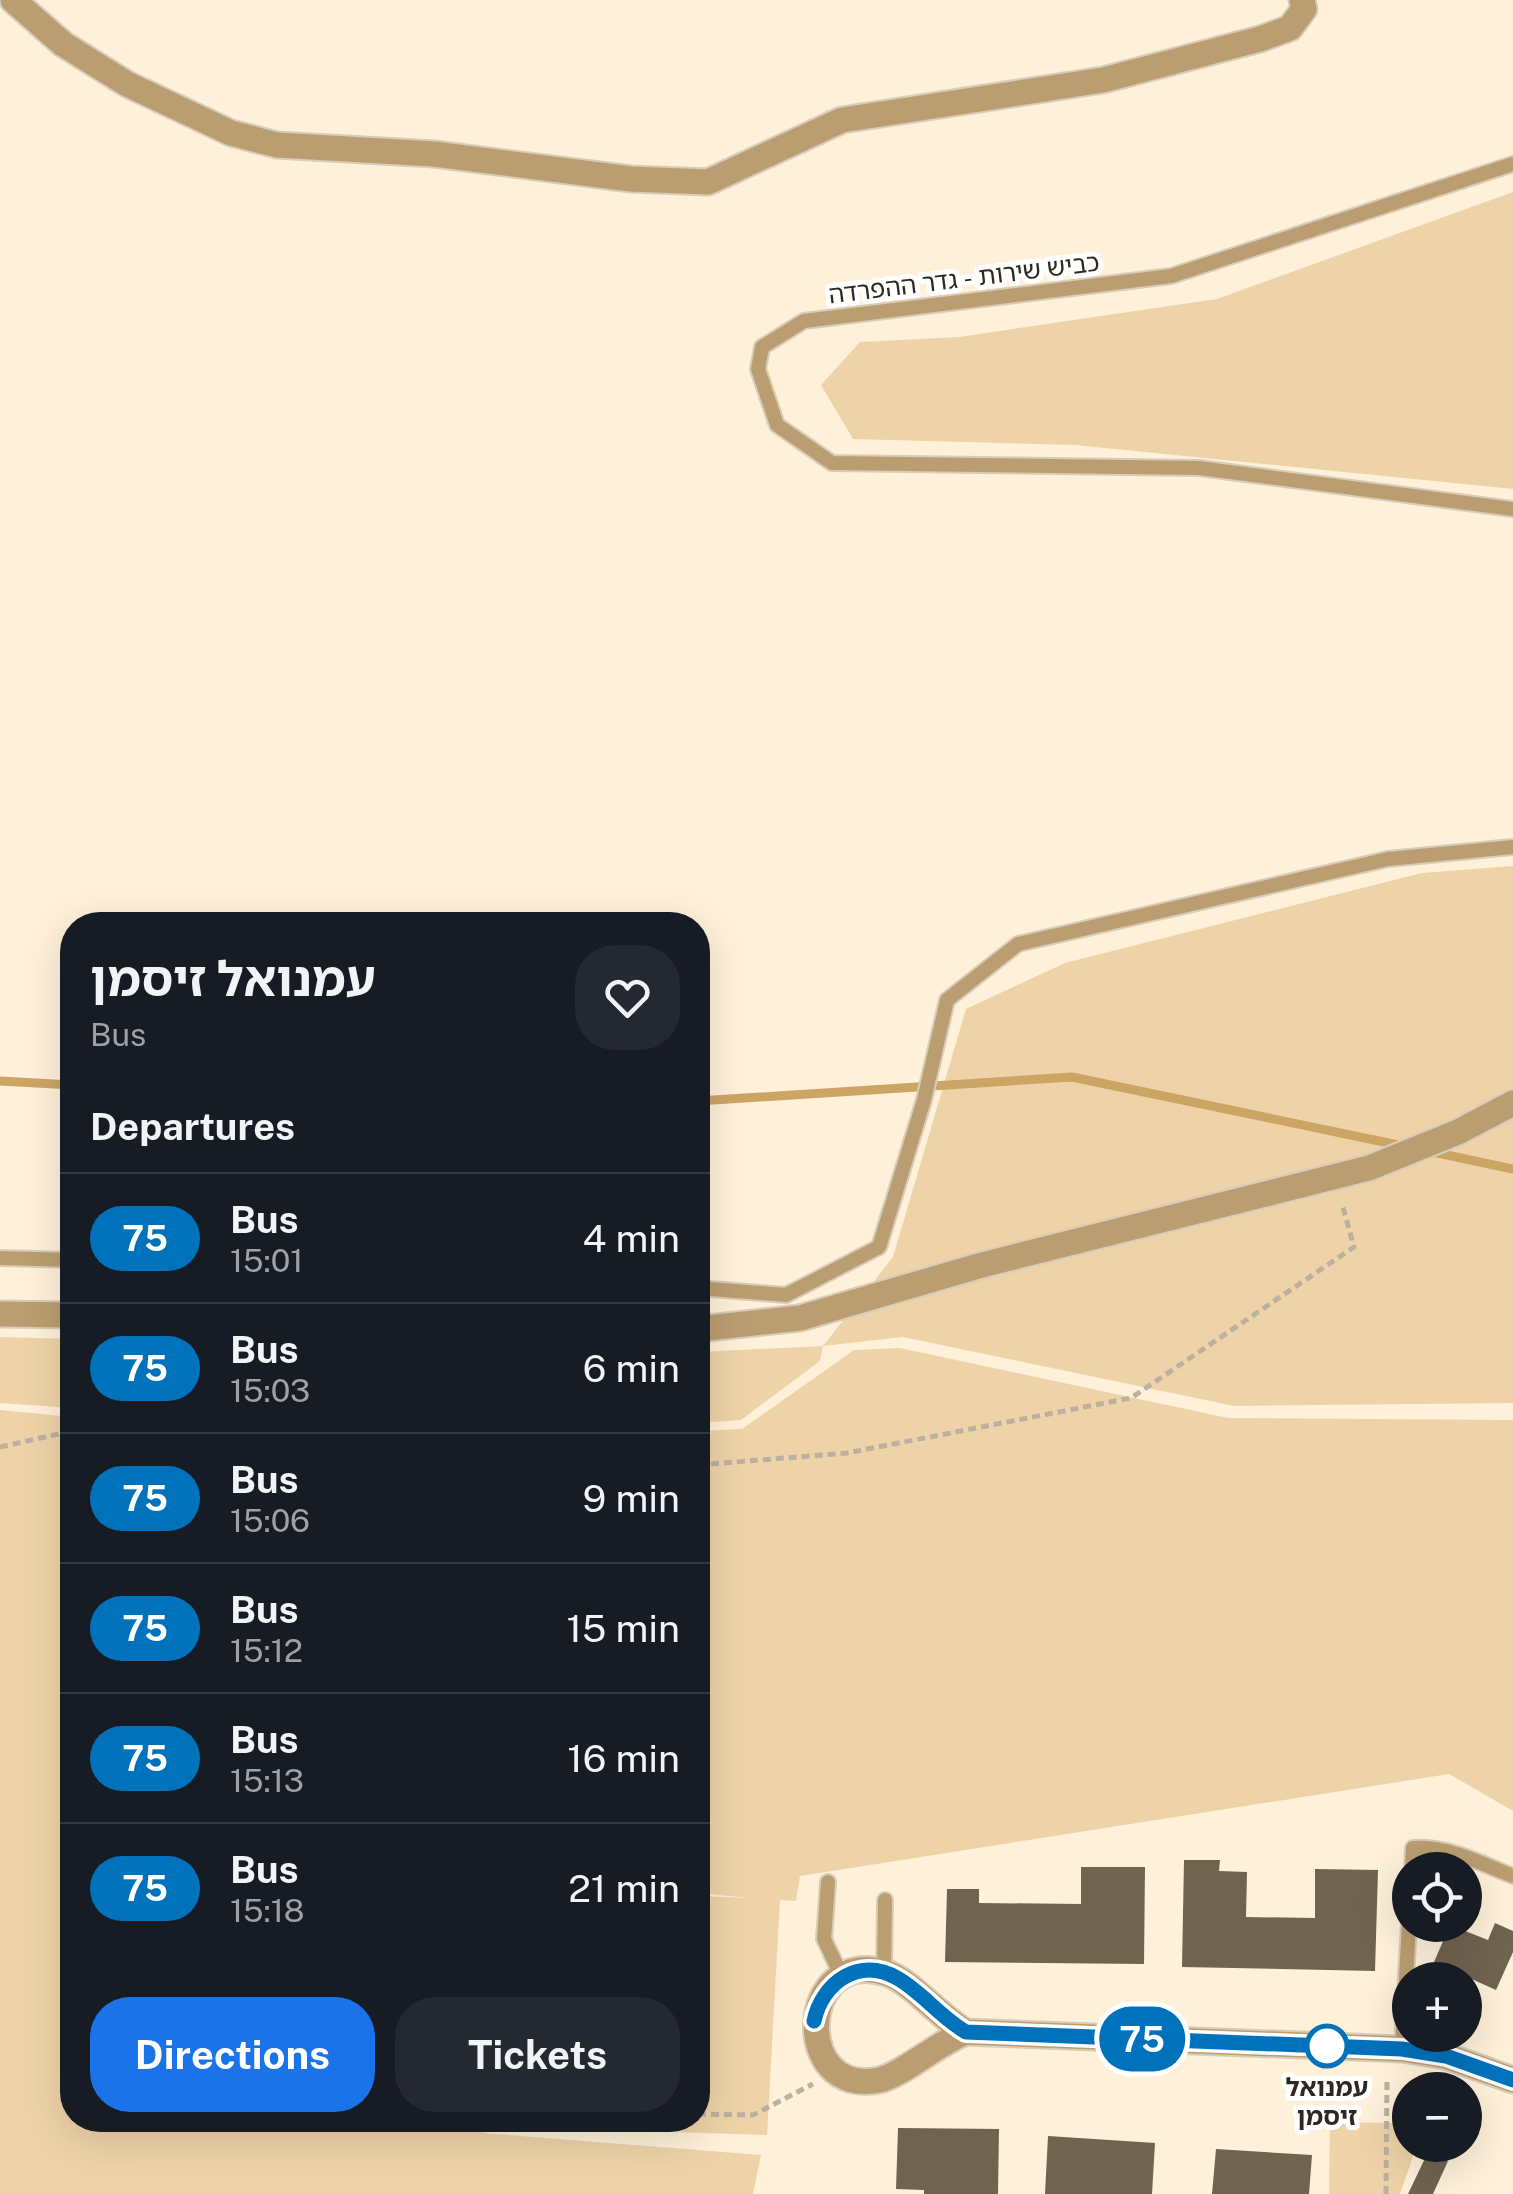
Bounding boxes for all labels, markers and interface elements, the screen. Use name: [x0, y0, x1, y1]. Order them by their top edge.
street label: כביש שירות - גדר ההפרדה: [827, 246, 1101, 310]
button: heart: [575, 945, 680, 1050]
text: עמנואל זיסמן: [90, 950, 376, 1007]
text: Bus: [90, 1016, 146, 1053]
text: Departures: [90, 1104, 295, 1149]
text: Bus: [230, 1197, 299, 1242]
text: 4 min: [582, 1216, 680, 1261]
text: 75: [122, 1218, 168, 1259]
text: 15:01: [230, 1242, 303, 1279]
text: Bus: [230, 1327, 299, 1372]
text: 6 min: [583, 1346, 680, 1391]
text: 75: [122, 1348, 168, 1389]
text: 15:03: [230, 1372, 310, 1409]
text: Bus: [230, 1457, 299, 1502]
text: 9 min: [583, 1476, 680, 1521]
text: 75: [122, 1478, 168, 1519]
text: 15:06: [230, 1502, 310, 1539]
text: Bus: [230, 1587, 299, 1632]
text: 15 min: [567, 1606, 680, 1651]
text: 75: [122, 1608, 168, 1649]
text: 15:12: [230, 1632, 303, 1669]
text: Bus: [230, 1717, 299, 1762]
text: 16 min: [567, 1736, 680, 1781]
text: 75: [122, 1738, 168, 1779]
text: 15:13: [230, 1762, 304, 1799]
text: Bus: [230, 1847, 299, 1892]
map controls: [1392, 1852, 1482, 2162]
button: locate: [1392, 1852, 1482, 1942]
text: 21 min: [568, 1866, 680, 1911]
text: 75: [122, 1868, 168, 1909]
text: 15:18: [230, 1892, 304, 1929]
button: +: [1392, 1962, 1482, 2052]
button: Directions: [90, 1997, 375, 2112]
button: Tickets: [395, 1997, 680, 2112]
line badge: 75: [1097, 2006, 1187, 2072]
text: 75: [1119, 2019, 1165, 2060]
marker: עמנואל זיסמן: [1306, 2025, 1348, 2067]
place label: עמנואל זיסמן: [1286, 2072, 1368, 2131]
button: −: [1392, 2072, 1482, 2162]

